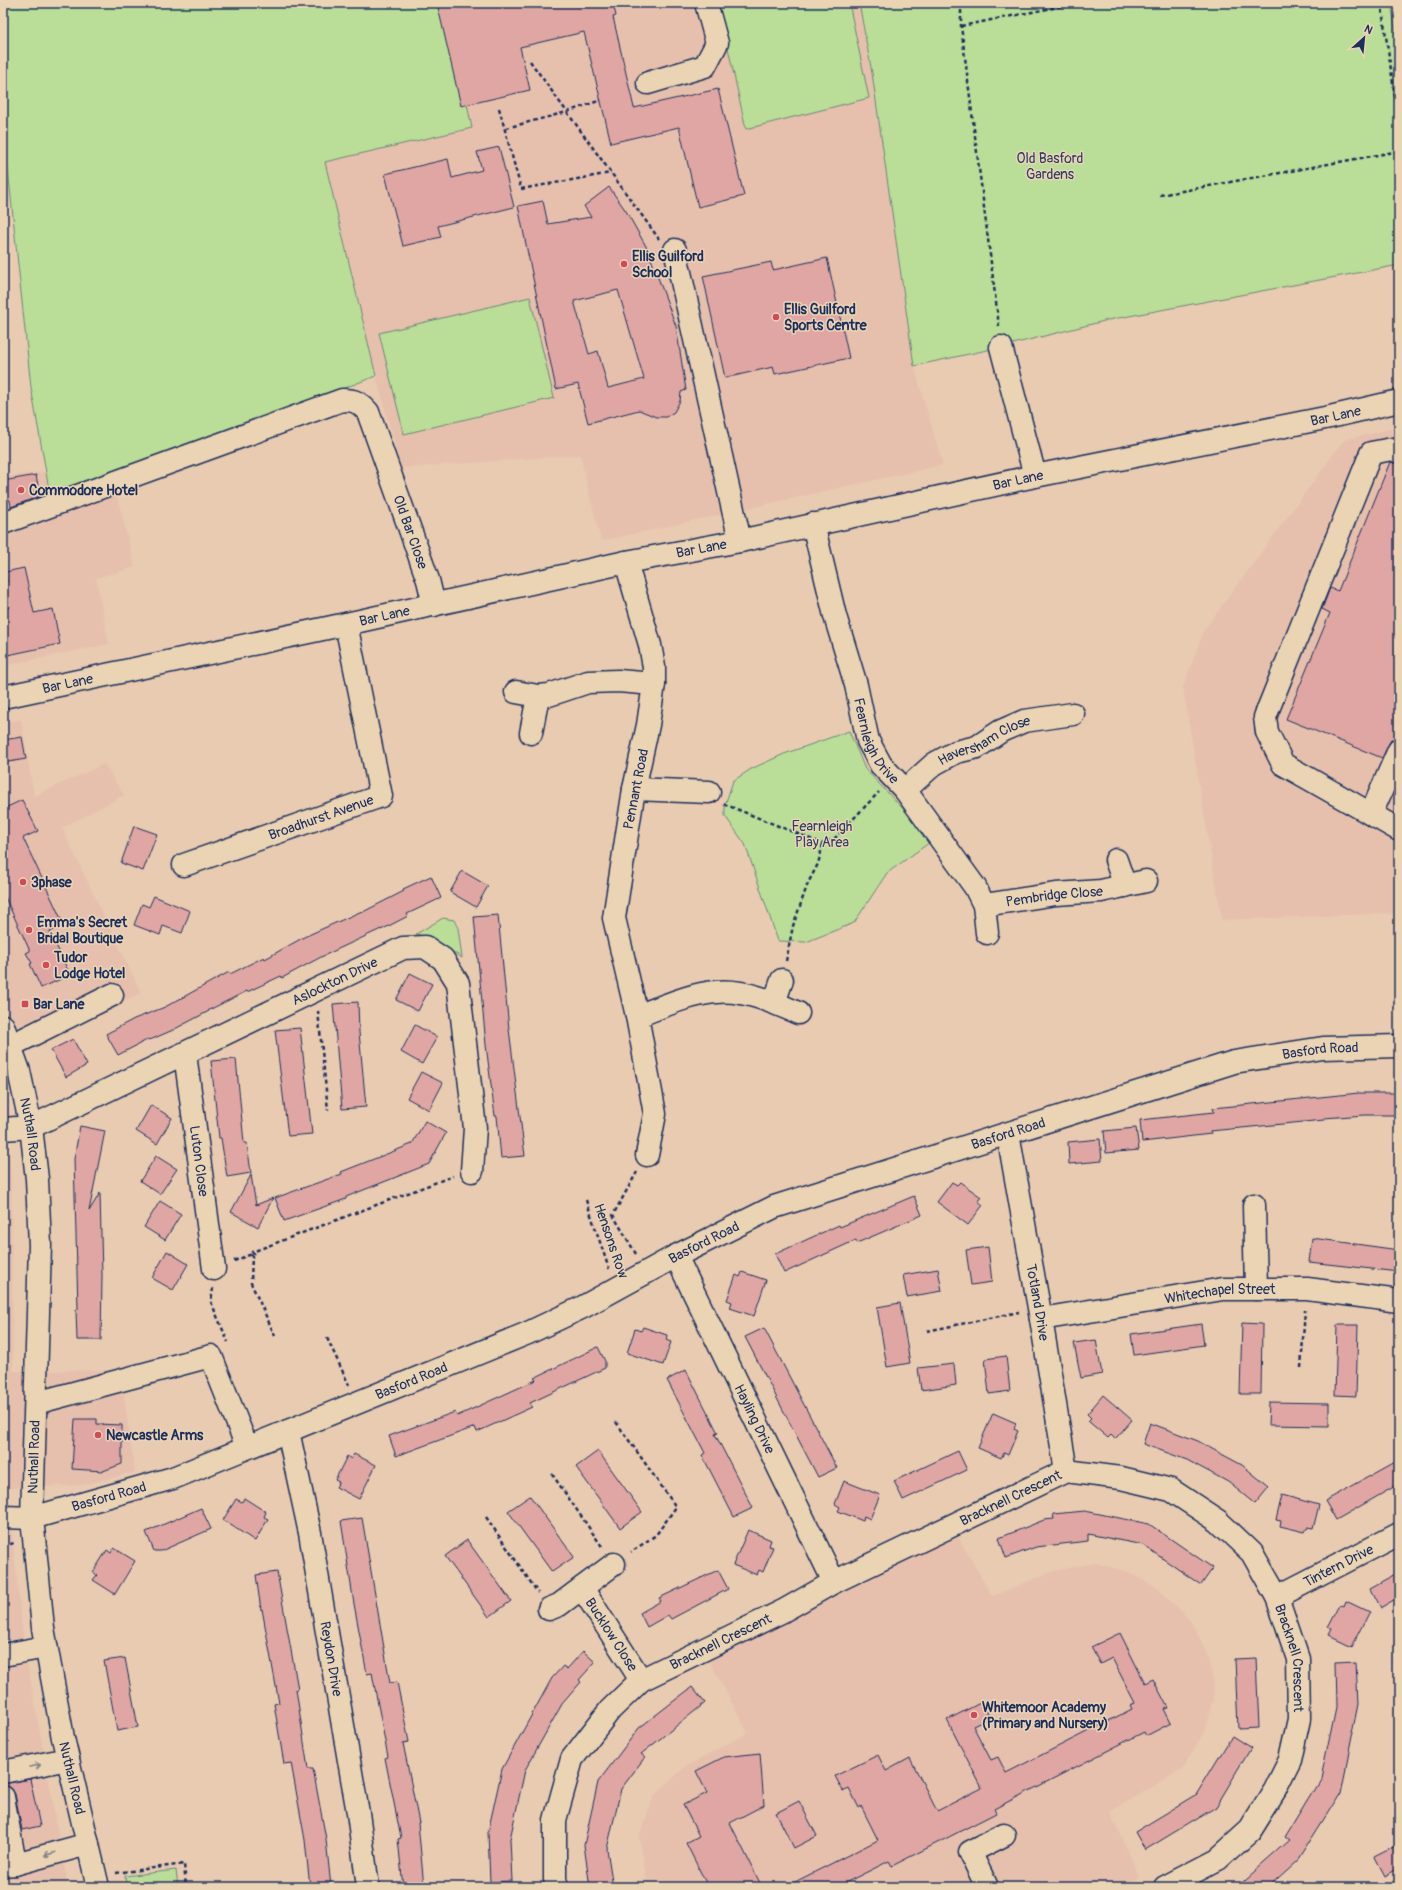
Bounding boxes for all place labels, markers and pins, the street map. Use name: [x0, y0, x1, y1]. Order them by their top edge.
place label: Ellis Guilford School: [632, 248, 704, 281]
marker: Ellis Guilford School: [619, 259, 629, 269]
place label: Ellis Guilford Sports Centre: [784, 301, 868, 334]
marker: Ellis Guilford Sports Centre: [771, 312, 781, 322]
place label: Commodore Hotel: [29, 482, 138, 499]
marker: Commodore Hotel: [16, 485, 26, 495]
place label: 3phase: [31, 874, 73, 891]
marker: 3phase: [18, 877, 28, 887]
place label: Emma's Secret Bridal Boutique: [37, 914, 128, 947]
marker: Emma's Secret Bridal Boutique: [24, 925, 34, 935]
place label: Tudor Lodge Hotel: [53, 949, 125, 982]
marker: Tudor Lodge Hotel: [41, 960, 51, 970]
place label: Bar Lane: [33, 996, 85, 1013]
marker: Bar Lane: [20, 999, 30, 1009]
place label: Newcastle Arms: [106, 1427, 204, 1444]
marker: Newcastle Arms: [93, 1430, 103, 1440]
place label: Whitemoor Academy (Primary and Nursery): [982, 1699, 1109, 1732]
marker: Whitemoor Academy (Primary and Nursery): [969, 1710, 979, 1720]

